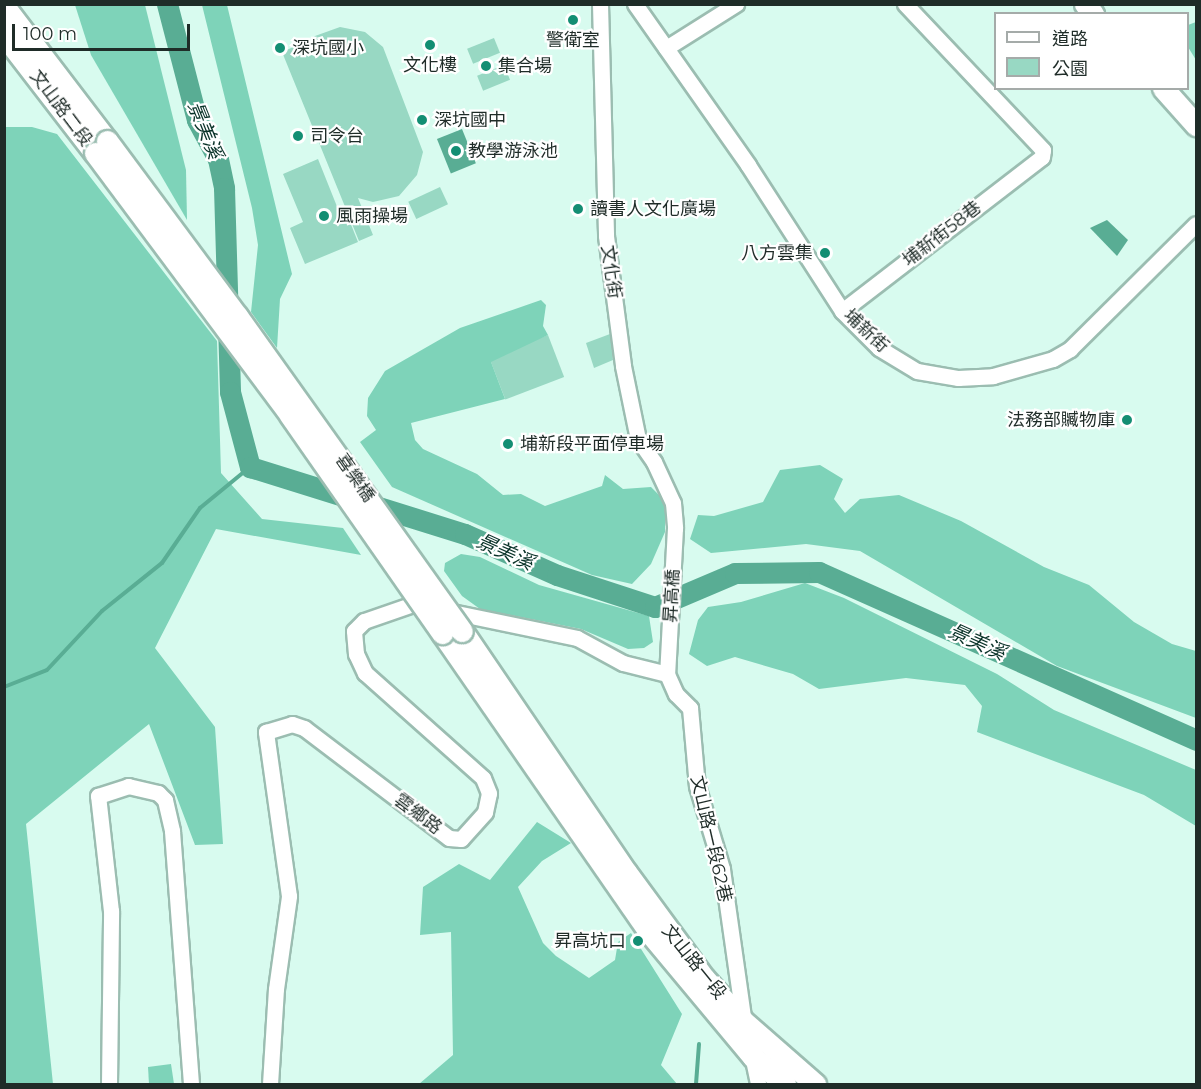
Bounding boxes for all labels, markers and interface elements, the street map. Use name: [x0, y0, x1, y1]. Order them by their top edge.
scale bar: [15, 12, 194, 50]
legend: [994, 12, 1189, 90]
marker: 警衛室: [566, 13, 580, 27]
text: 100 m: [23, 23, 77, 45]
text: 道路: [1052, 28, 1088, 50]
place label: 警衛室: [546, 29, 600, 51]
place label: 深坑國小: [292, 37, 364, 59]
marker: 文化樓: [423, 38, 437, 52]
marker: 深坑國小: [273, 41, 287, 55]
place label: 文化樓: [403, 54, 457, 76]
place label: 集合場: [498, 55, 552, 77]
text: 公園: [1052, 58, 1088, 80]
marker: 集合場: [479, 59, 493, 73]
street label: 文山路二段: [25, 66, 97, 150]
water label: 景美溪: [183, 98, 227, 162]
place label: 深坑國中: [434, 109, 506, 131]
marker: 深坑國中: [415, 113, 429, 127]
place label: 司令台: [310, 125, 364, 147]
marker: 司令台: [291, 129, 305, 143]
place label: 教學游泳池: [468, 140, 558, 162]
marker: 教學游泳池: [449, 144, 463, 158]
street label: 埔新街58巷: [898, 197, 986, 271]
place label: 讀書人文化廣場: [590, 198, 716, 220]
marker: 讀書人文化廣場: [571, 202, 585, 216]
place label: 風雨操場: [336, 205, 408, 227]
marker: 風雨操場: [317, 209, 331, 223]
place label: 八方雲集: [741, 242, 813, 264]
street label: 文化街: [597, 244, 625, 300]
marker: 八方雲集: [818, 246, 832, 260]
street label: 埔新街: [839, 305, 893, 357]
place label: 法務部贓物庫: [1007, 409, 1115, 431]
marker: 法務部贓物庫: [1120, 413, 1134, 427]
place label: 埔新段平面停車場: [520, 433, 664, 455]
marker: 埔新段平面停車場: [501, 437, 515, 451]
street label: 喜樂橋: [331, 450, 379, 506]
water label: 景美溪: [473, 529, 537, 575]
street label: 昇高橋: [660, 568, 684, 624]
water label: 景美溪: [945, 619, 1009, 665]
street label: 文山路一段62巷: [686, 774, 736, 904]
street label: 雲鄉路: [390, 789, 446, 839]
street label: 文山路一段: [657, 920, 731, 1004]
place label: 昇高坑口: [554, 930, 626, 952]
marker: 昇高坑口: [631, 934, 645, 948]

